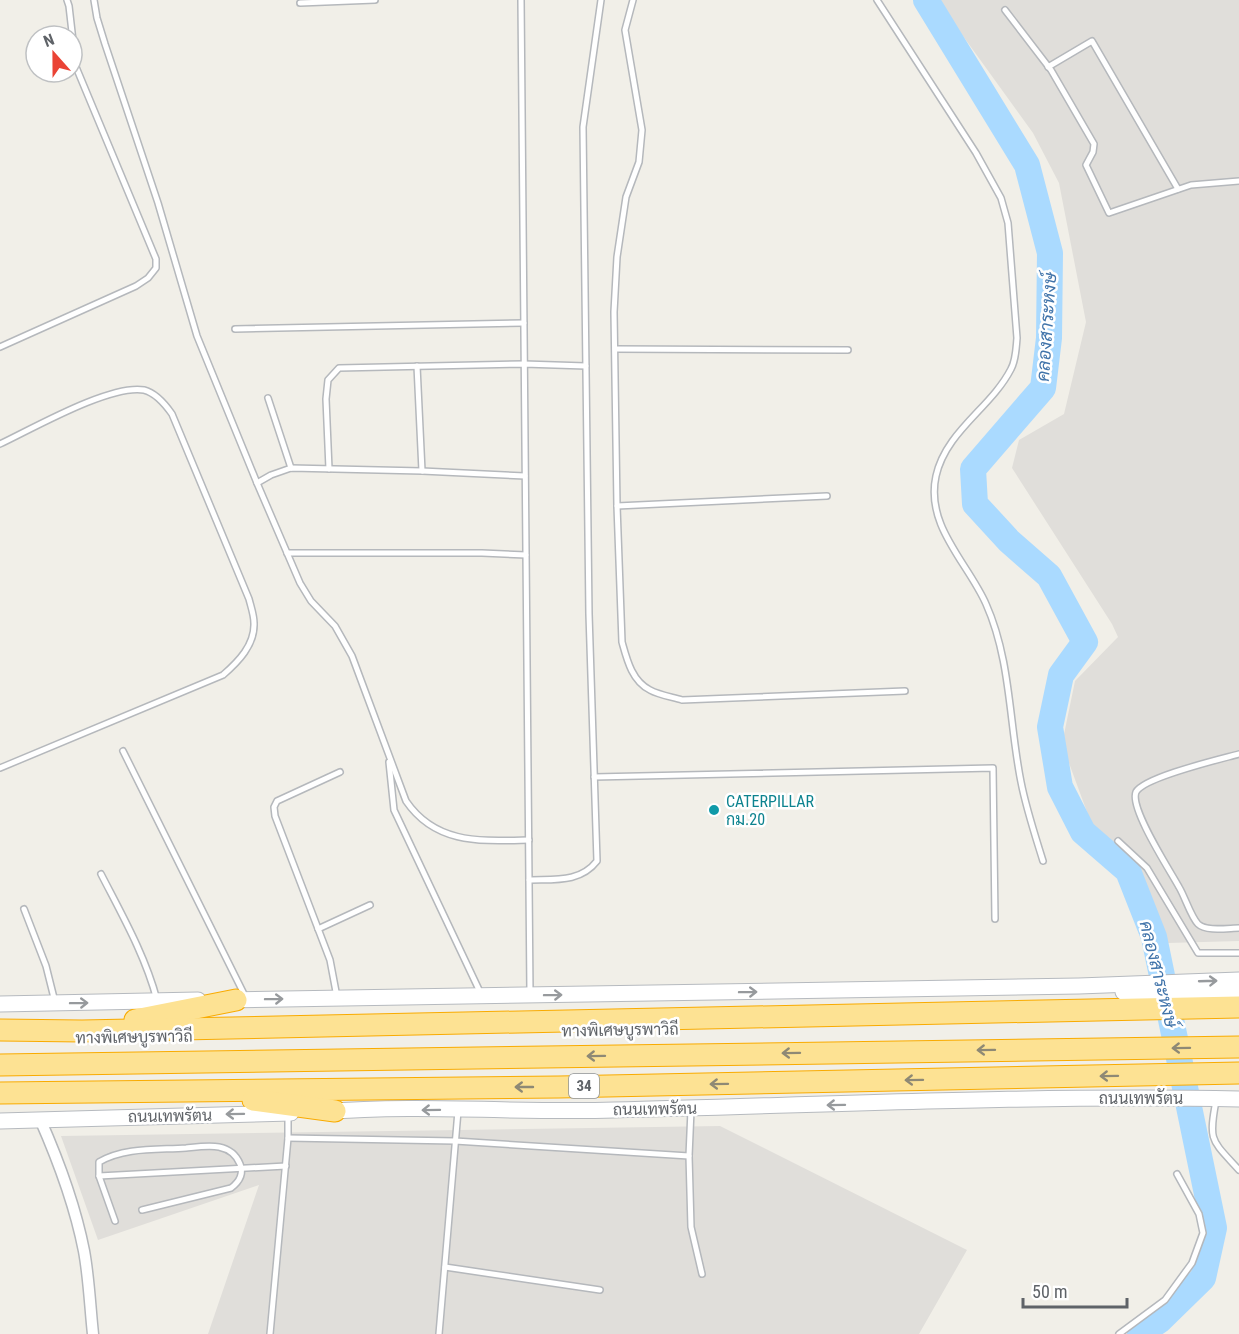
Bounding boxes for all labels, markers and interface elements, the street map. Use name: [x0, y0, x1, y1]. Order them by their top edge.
north arrow: [24, 24, 84, 84]
text: N: [41, 30, 57, 51]
water label: คลองสาระหงษ์: [1030, 269, 1060, 382]
place label: CATERPILLAR กม.20: [726, 792, 815, 829]
marker: CATERPILLAR กม.20: [707, 803, 721, 817]
water label: คลองสาระหงษ์: [1136, 918, 1185, 1032]
one-way arrow: [1198, 975, 1218, 987]
one-way arrow: [738, 986, 758, 997]
one-way arrow: [543, 989, 563, 1000]
one-way arrow: [264, 993, 284, 1005]
one-way arrow: [69, 997, 89, 1009]
street label: ทางพิเศษบูรพาวิถี: [561, 1017, 679, 1043]
street label: ทางพิเศษบูรพาวิถี: [75, 1024, 193, 1050]
one-way arrow: [1171, 1042, 1191, 1053]
one-way arrow: [976, 1045, 996, 1056]
one-way arrow: [781, 1048, 801, 1059]
one-way arrow: [586, 1050, 606, 1062]
one-way arrow: [1099, 1070, 1119, 1081]
road number: 34: [569, 1074, 599, 1098]
one-way arrow: [904, 1074, 924, 1085]
one-way arrow: [709, 1078, 729, 1089]
one-way arrow: [514, 1081, 534, 1093]
street label: ถนนเทพรัตน: [1099, 1088, 1183, 1108]
street label: ถนนเทพรัตน: [613, 1098, 697, 1119]
one-way arrow: [827, 1099, 847, 1111]
one-way arrow: [421, 1104, 441, 1116]
street label: ถนนเทพรัตน: [128, 1105, 212, 1126]
one-way arrow: [226, 1108, 246, 1120]
scale bar: [1023, 1271, 1126, 1309]
text: 50 m: [1032, 1281, 1067, 1302]

